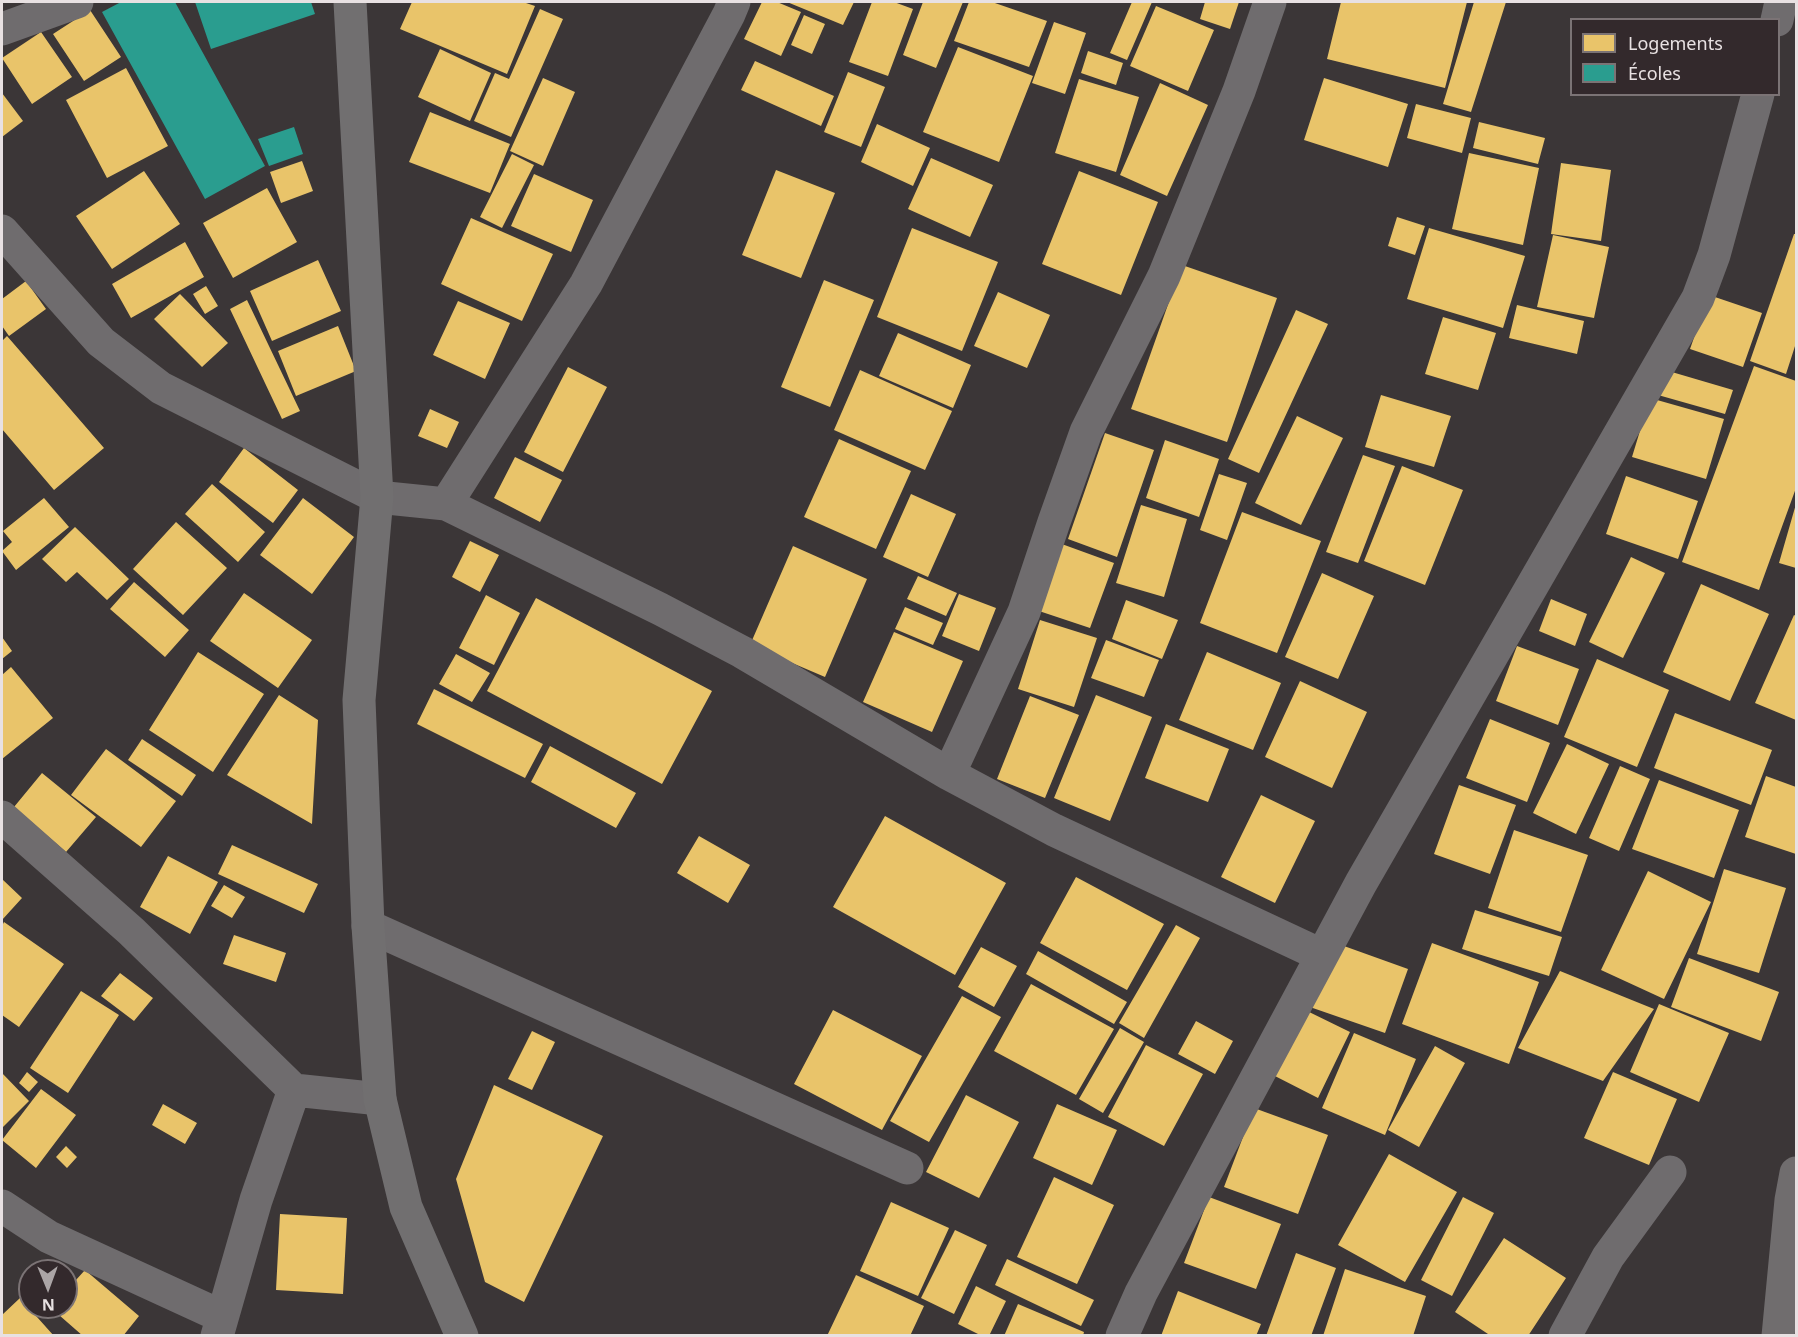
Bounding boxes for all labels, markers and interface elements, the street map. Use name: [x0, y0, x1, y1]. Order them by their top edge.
legend: [1570, 18, 1780, 96]
text: Logements: [1628, 31, 1723, 55]
text: Écoles: [1628, 61, 1681, 85]
north arrow: [18, 1259, 78, 1319]
text: N: [42, 1294, 55, 1316]

